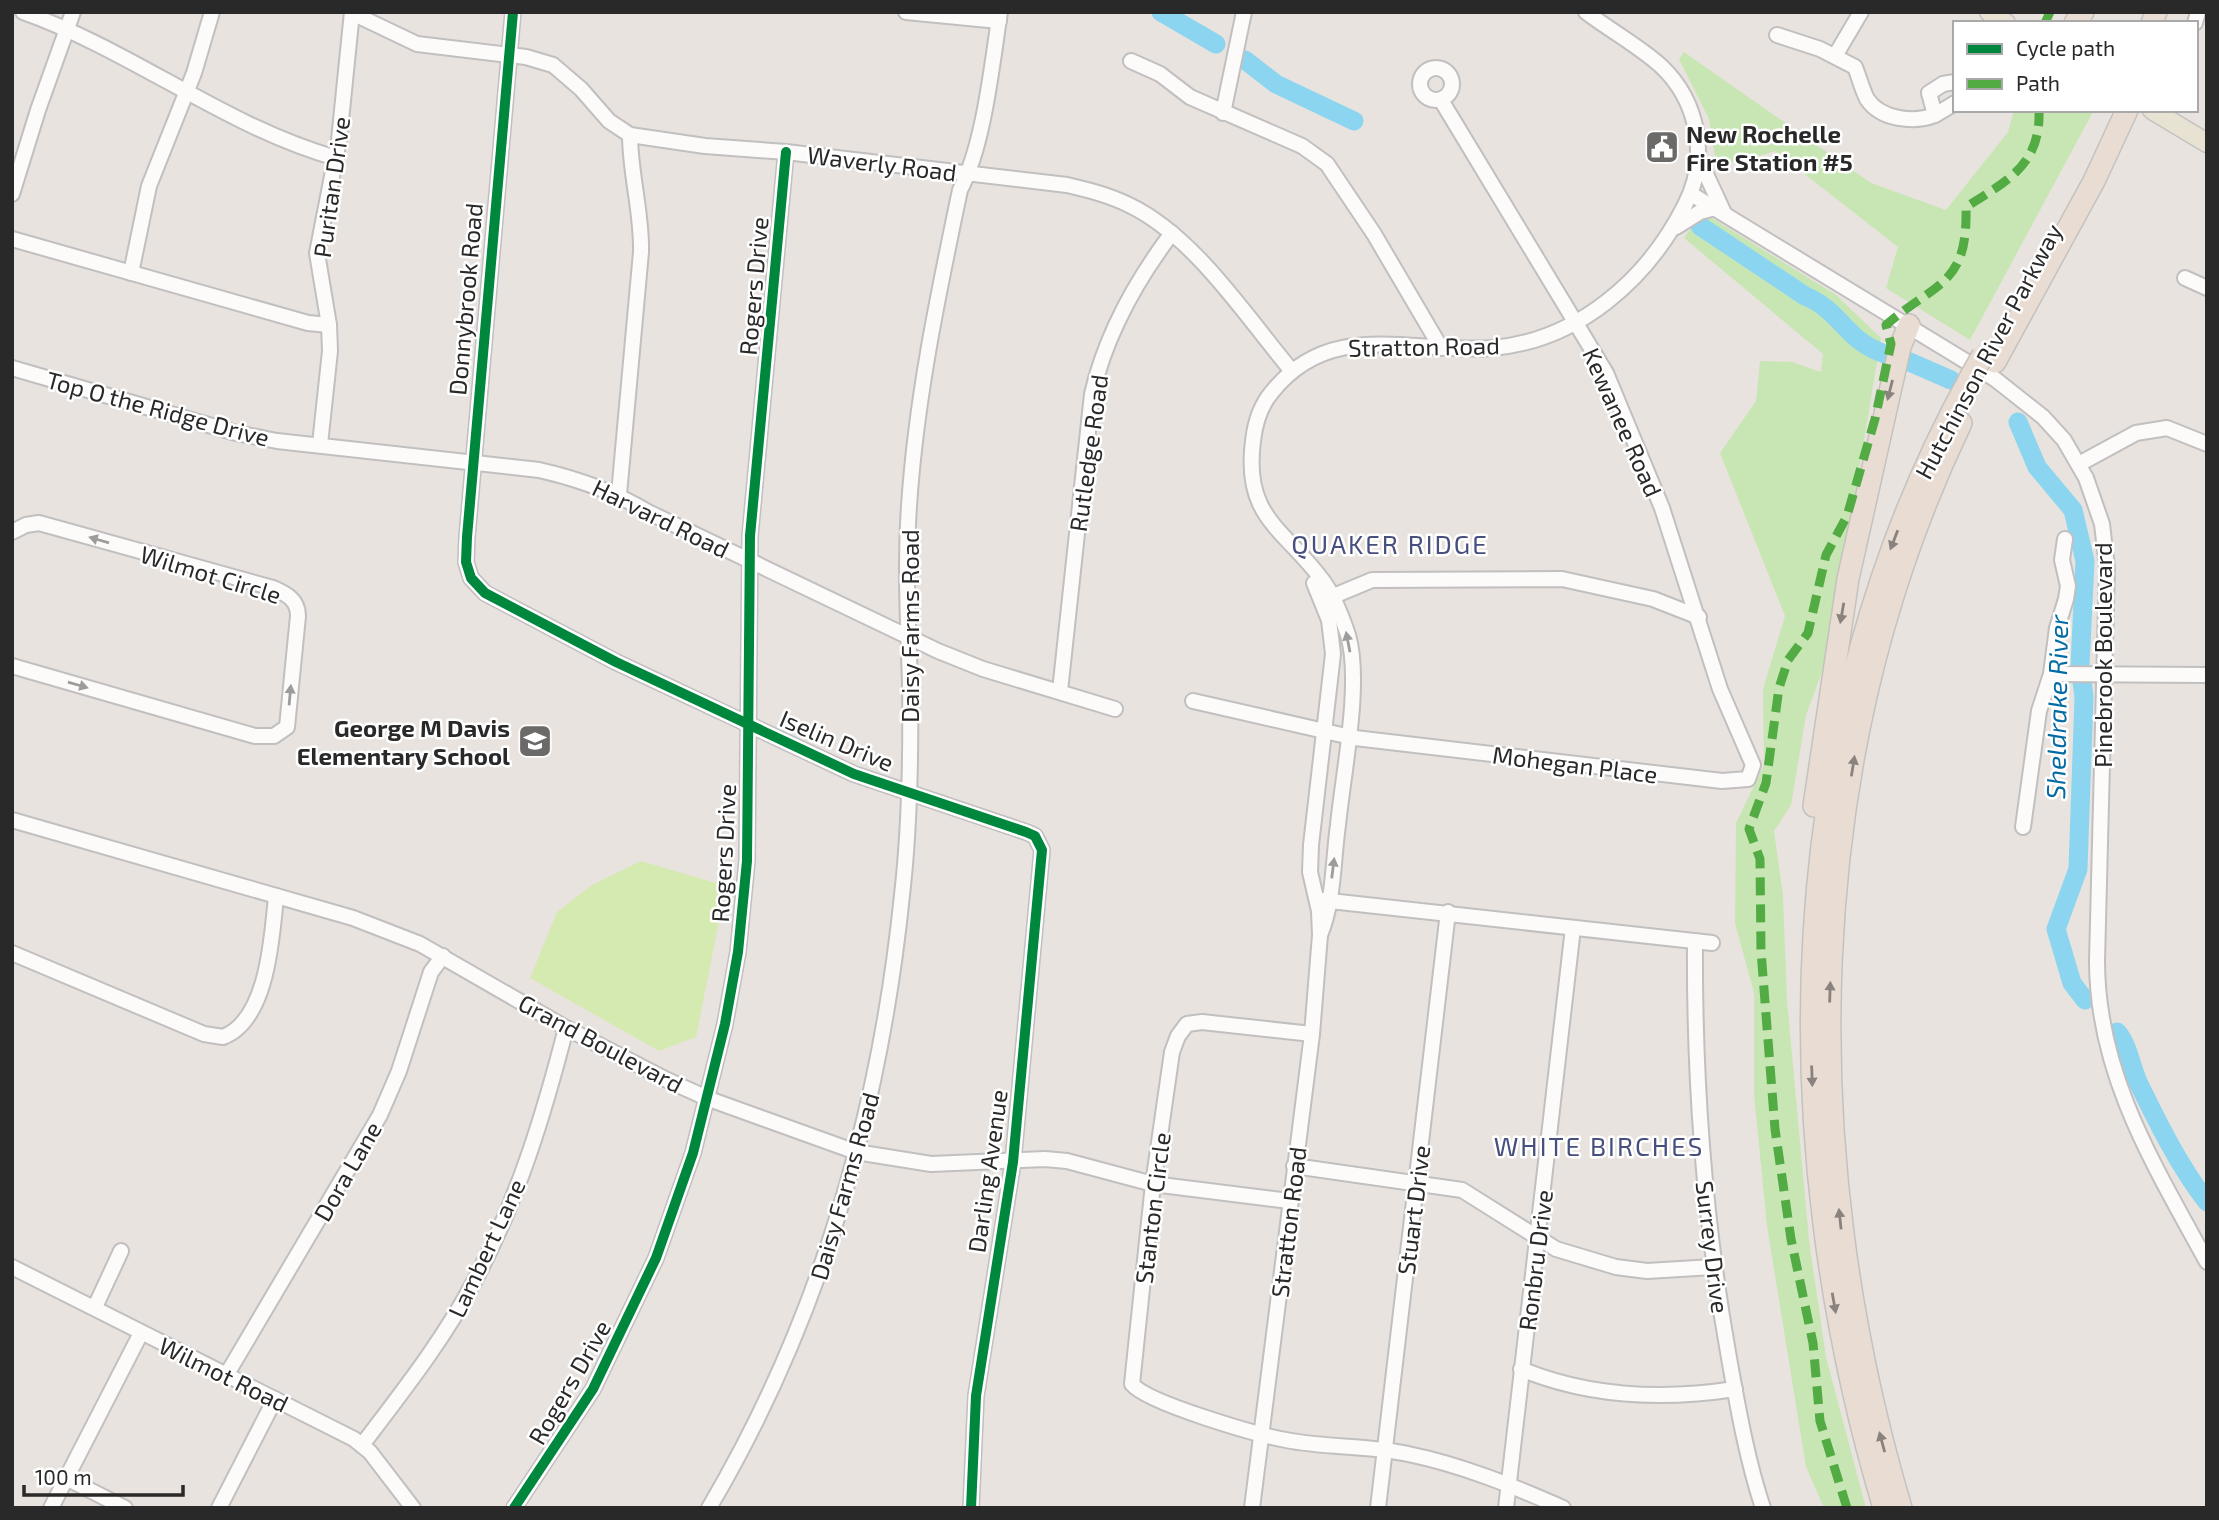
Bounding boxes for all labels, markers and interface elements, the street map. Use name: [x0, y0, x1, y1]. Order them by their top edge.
legend: [1953, 21, 2198, 112]
text: Cycle path: [2016, 35, 2115, 60]
text: Path: [2016, 70, 2060, 95]
street label: Puritan Drive: [307, 115, 355, 259]
place label: New Rochelle Fire Station #5: [1686, 119, 1853, 176]
public building icon: New Rochelle Fire Station #5: [1643, 128, 1681, 166]
street label: Waverly Road: [806, 139, 958, 187]
street label: Donnybrook Road: [442, 202, 488, 396]
street label: Rogers Drive: [733, 216, 773, 356]
street label: Hutchinson River Parkway: [1908, 218, 2068, 484]
street label: Stratton Road: [1348, 330, 1500, 362]
street label: Kewanee Road: [1577, 343, 1669, 501]
street label: Top O the Ridge Drive: [43, 364, 273, 452]
street label: Rutledge Road: [1063, 373, 1113, 533]
one-way arrow: [1884, 379, 1895, 401]
street label: Harvard Road: [588, 472, 734, 564]
district label: QUAKER RIDGE: [1291, 528, 1489, 559]
street label: Daisy Farms Road: [895, 529, 924, 723]
one-way arrow: [1889, 530, 1900, 551]
one-way arrow: [88, 534, 109, 544]
street label: Wilmot Circle: [137, 539, 285, 609]
street label: Pinebrook Boulevard: [2088, 542, 2117, 768]
one-way arrow: [1836, 602, 1847, 624]
water label: Sheldrake River: [2039, 614, 2073, 800]
one-way arrow: [1342, 631, 1353, 653]
one-way arrow: [68, 681, 89, 691]
one-way arrow: [285, 683, 296, 705]
street label: Iselin Drive: [776, 703, 898, 777]
place label: George M Davis Elementary School: [297, 713, 510, 770]
school or university icon: George M Davis Elementary School: [516, 722, 554, 760]
street label: Mohegan Place: [1491, 739, 1659, 789]
one-way arrow: [1848, 755, 1859, 777]
street label: Rogers Drive: [705, 783, 741, 923]
one-way arrow: [1327, 857, 1338, 879]
one-way arrow: [1824, 981, 1836, 1003]
street label: Grand Boulevard: [514, 987, 688, 1099]
one-way arrow: [1806, 1066, 1817, 1088]
street label: Darling Avenue: [961, 1088, 1013, 1254]
street label: Daisy Farms Road: [803, 1089, 885, 1283]
street label: Dora Lane: [307, 1116, 387, 1226]
district label: WHITE BIRCHES: [1494, 1130, 1704, 1161]
street label: Stanton Circle: [1128, 1131, 1176, 1285]
street label: Stuart Drive: [1391, 1144, 1435, 1276]
street label: Stratton Road: [1264, 1145, 1312, 1299]
street label: Lambert Lane: [441, 1174, 531, 1322]
street label: Surrey Drive: [1690, 1179, 1736, 1315]
street label: Ronbru Drive: [1512, 1188, 1558, 1332]
one-way arrow: [1834, 1208, 1845, 1230]
one-way arrow: [1829, 1292, 1840, 1314]
street label: Rogers Drive: [522, 1315, 616, 1449]
street label: Wilmot Road: [155, 1330, 293, 1418]
one-way arrow: [1877, 1431, 1887, 1452]
scale bar: [24, 1454, 184, 1498]
text: 100 m: [35, 1464, 92, 1489]

